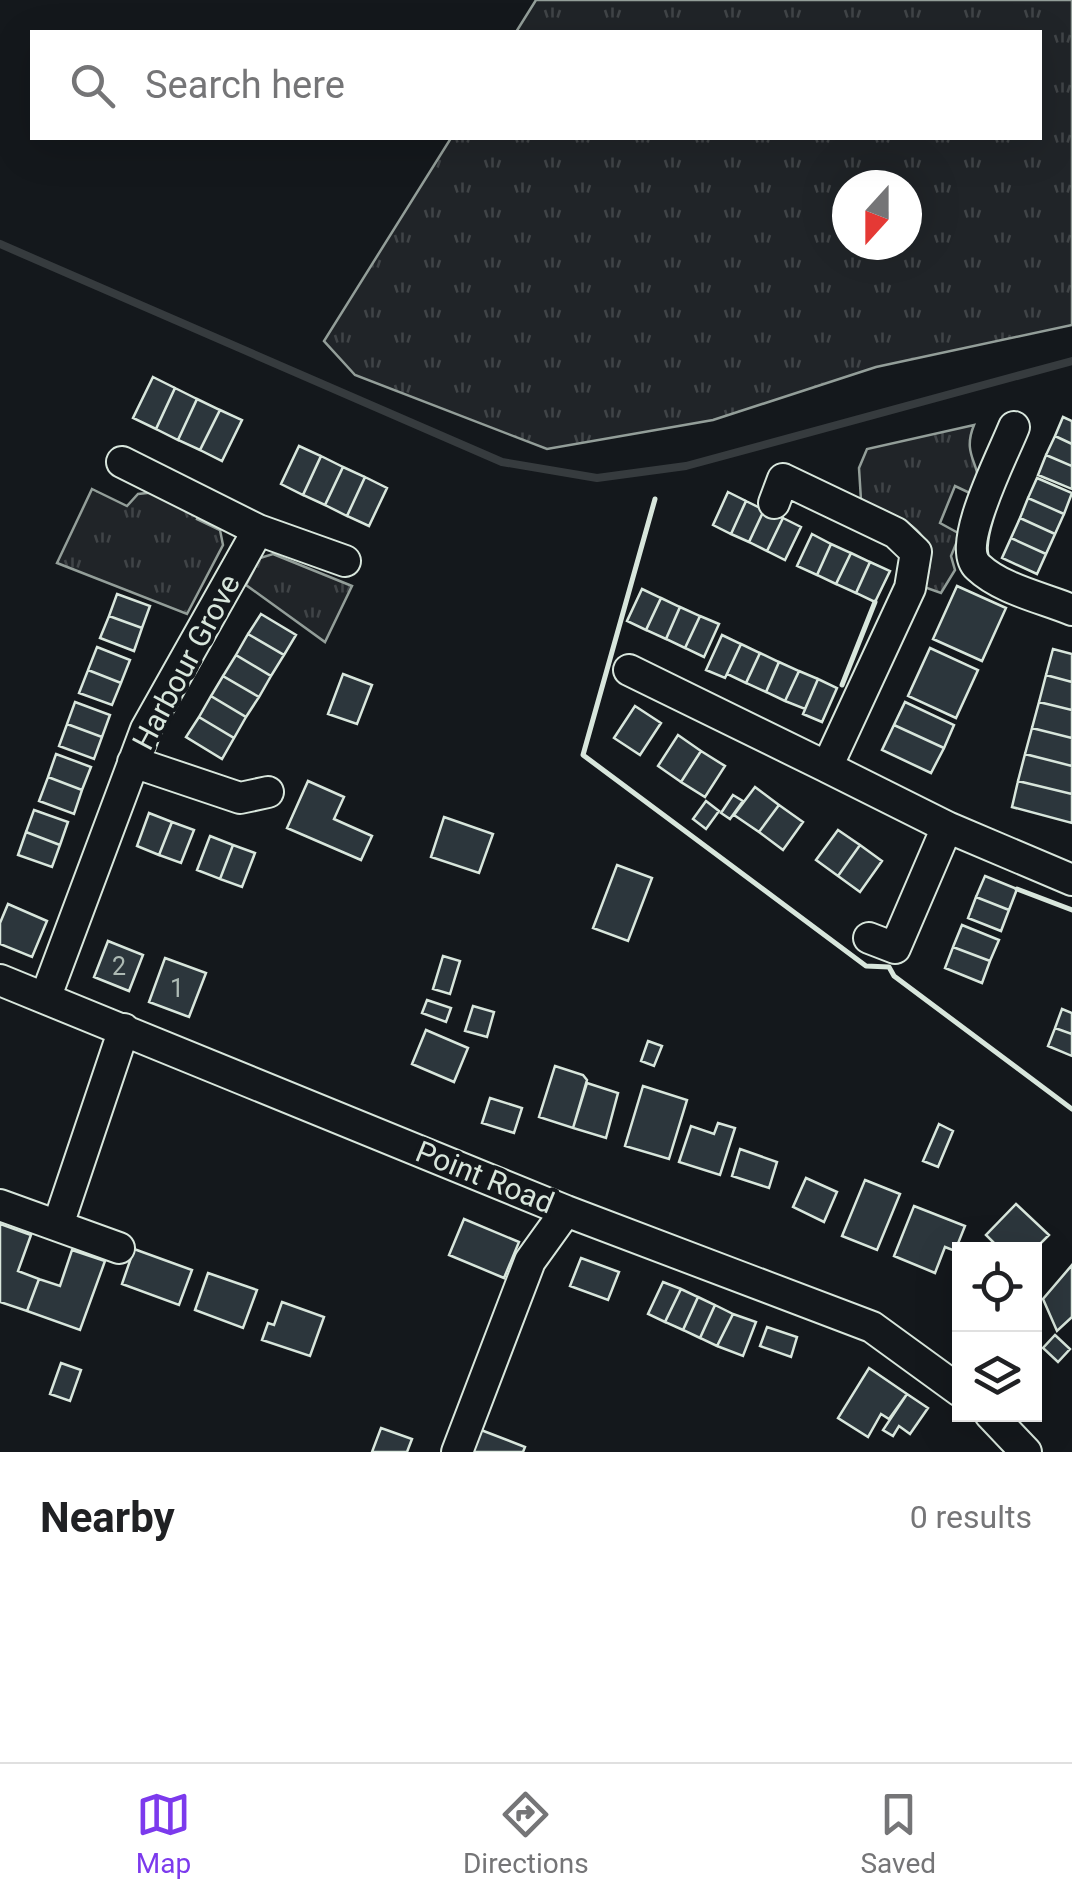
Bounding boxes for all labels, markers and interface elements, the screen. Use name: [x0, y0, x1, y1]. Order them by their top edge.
search box: [30, 30, 1042, 140]
icon: search: [65, 58, 120, 113]
text: Search here: [145, 63, 345, 107]
north arrow: [832, 170, 922, 260]
street label: Harbour Grove: [125, 568, 247, 756]
house number: 2: [112, 952, 126, 981]
house number: 1: [170, 974, 184, 1003]
street label: Point Road: [411, 1133, 559, 1221]
map controls: [952, 1242, 1042, 1422]
button: locate: [952, 1242, 1042, 1332]
button: layers: [952, 1332, 1042, 1422]
text: Nearby: [40, 1493, 175, 1542]
text: 0 results: [910, 1498, 1032, 1536]
tab: Map: [136, 1787, 191, 1880]
tab: Directions: [463, 1787, 589, 1880]
tab: Saved: [860, 1787, 936, 1880]

